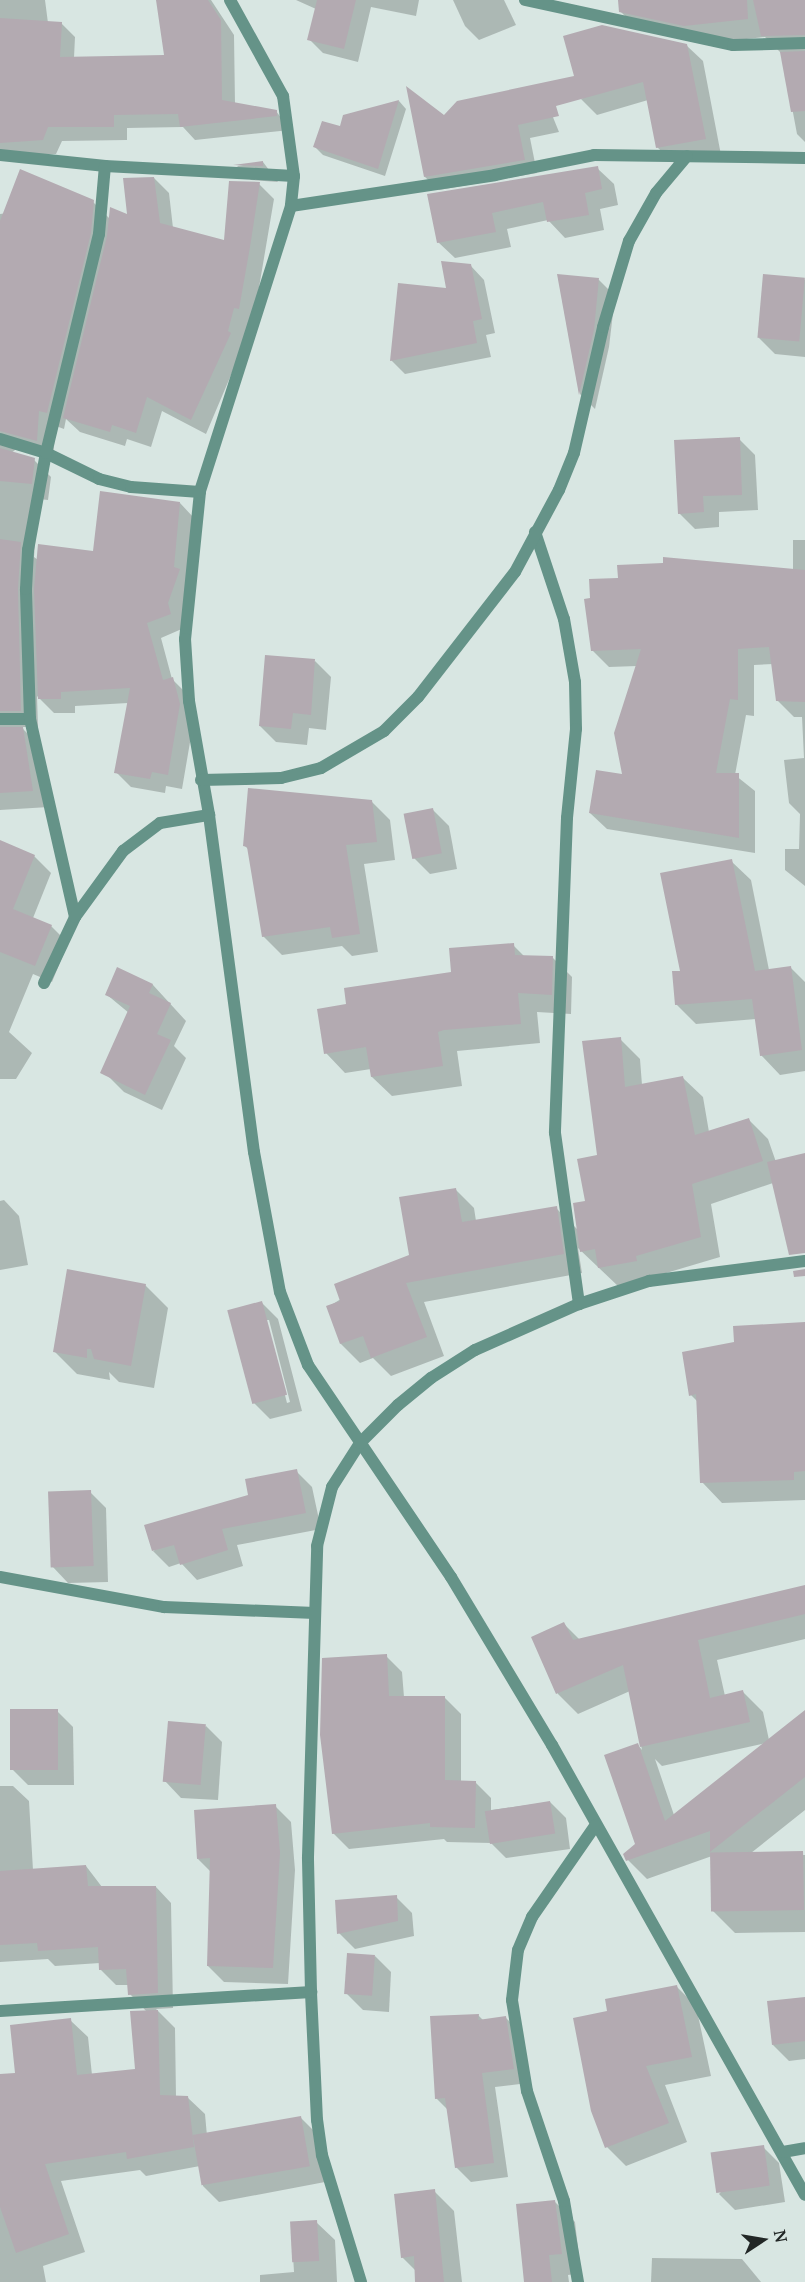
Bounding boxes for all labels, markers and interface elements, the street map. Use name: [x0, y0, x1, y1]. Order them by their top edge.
north arrow: [733, 2210, 793, 2270]
text: N: [769, 2228, 793, 2245]

